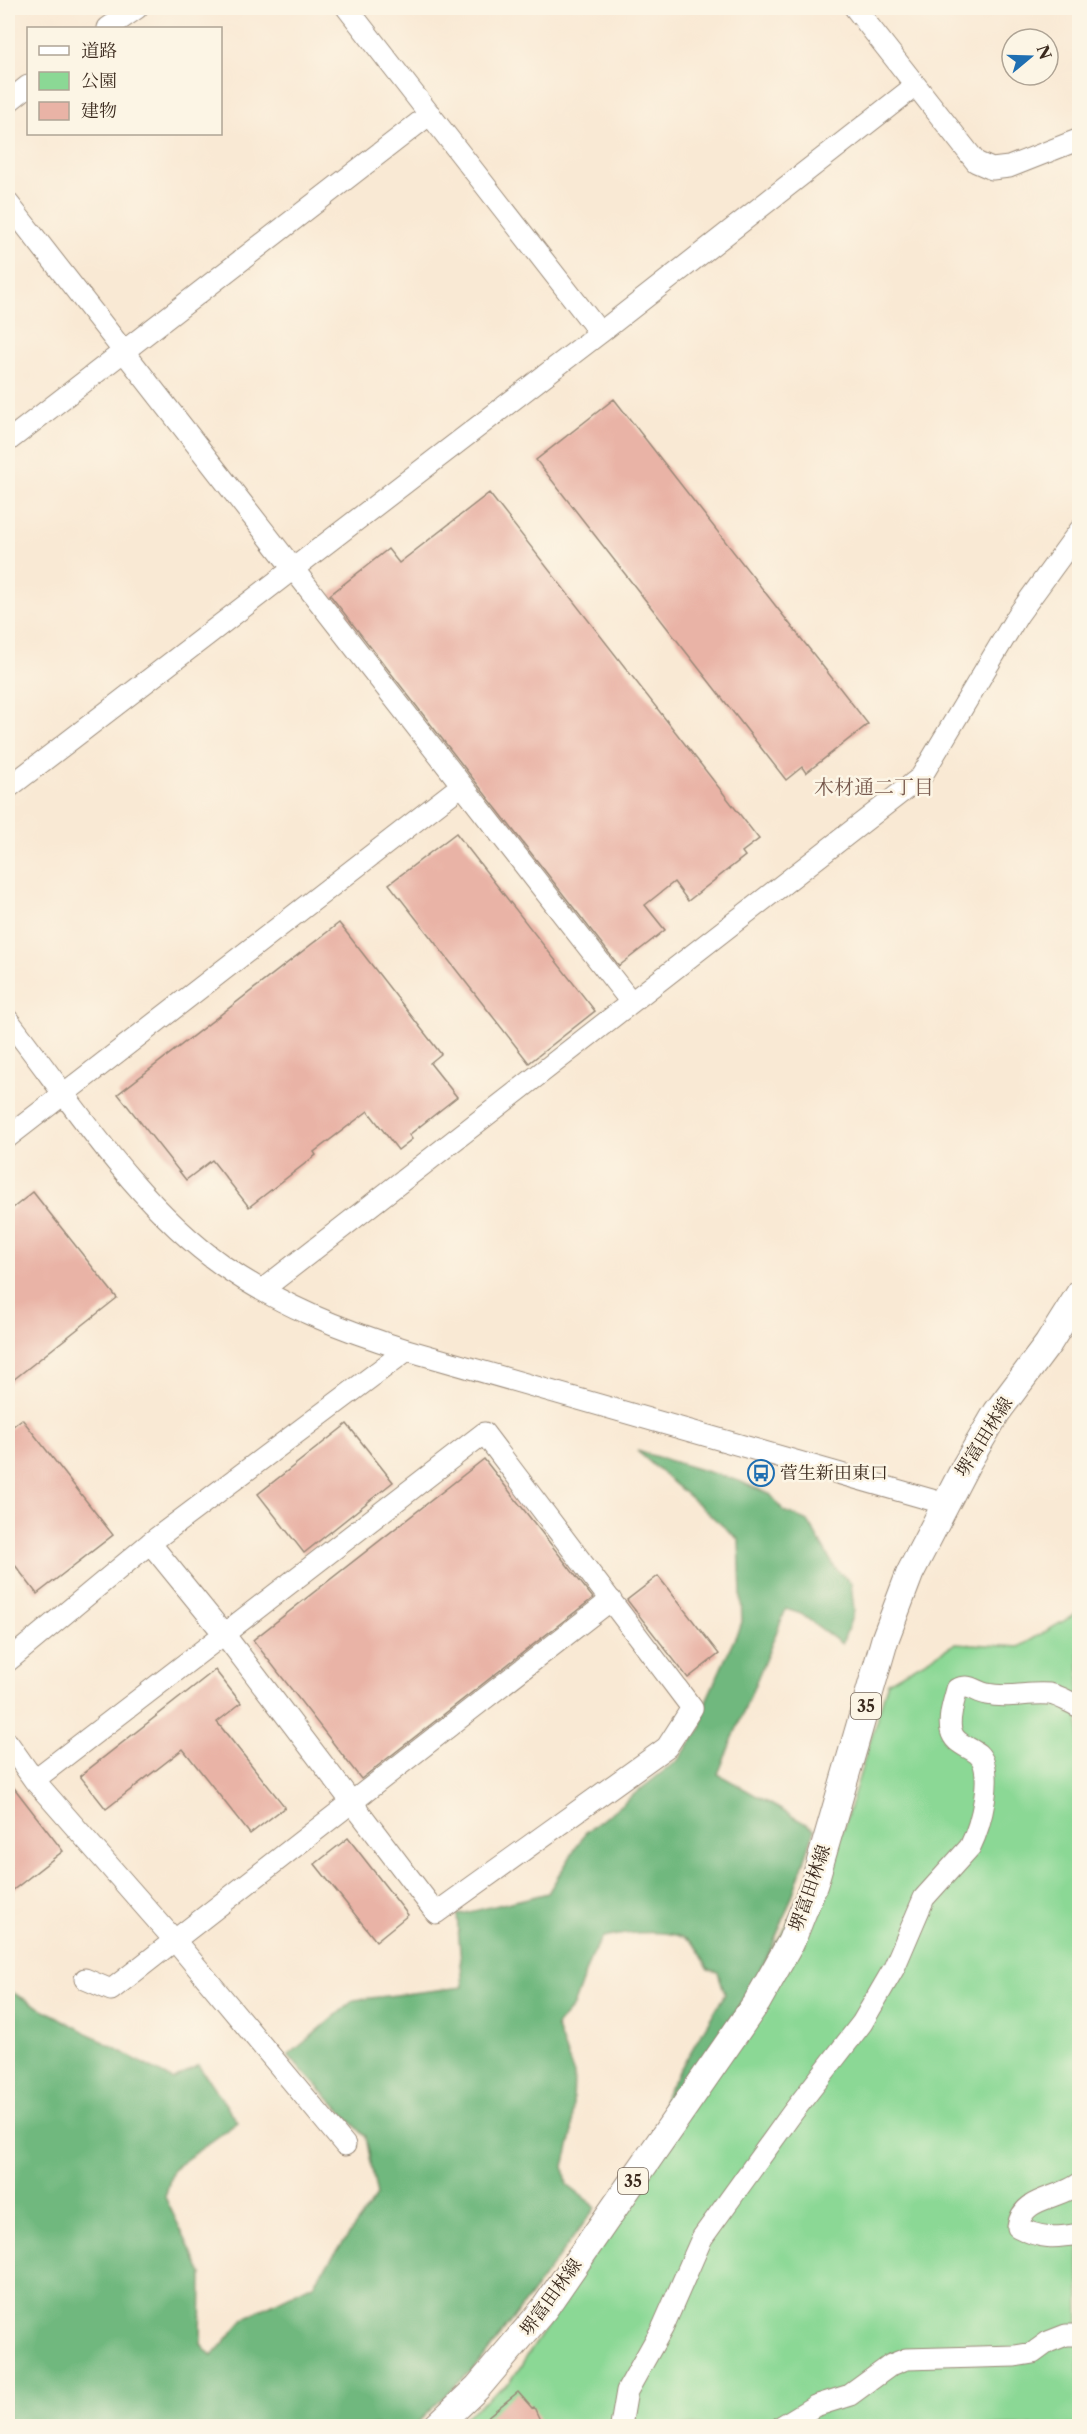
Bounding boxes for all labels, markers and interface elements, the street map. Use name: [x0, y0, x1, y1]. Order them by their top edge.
legend: [27, 27, 222, 135]
north arrow: [1000, 27, 1060, 87]
text: 道路: [81, 40, 117, 62]
text: N: [1032, 42, 1056, 62]
text: 公園: [81, 70, 117, 92]
text: 建物: [81, 100, 117, 122]
district label: 木材通二丁目: [814, 775, 934, 799]
street label: 堺富田林線: [951, 1393, 1017, 1481]
bus stop icon: 菅生新田東口: [746, 1458, 776, 1488]
place label: 菅生新田東口: [780, 1462, 888, 1484]
road number: 35: [851, 1693, 881, 1719]
street label: 堺富田林線: [785, 1842, 835, 1934]
road number: 35: [618, 2168, 648, 2194]
street label: 堺富田林線: [516, 2254, 586, 2340]

